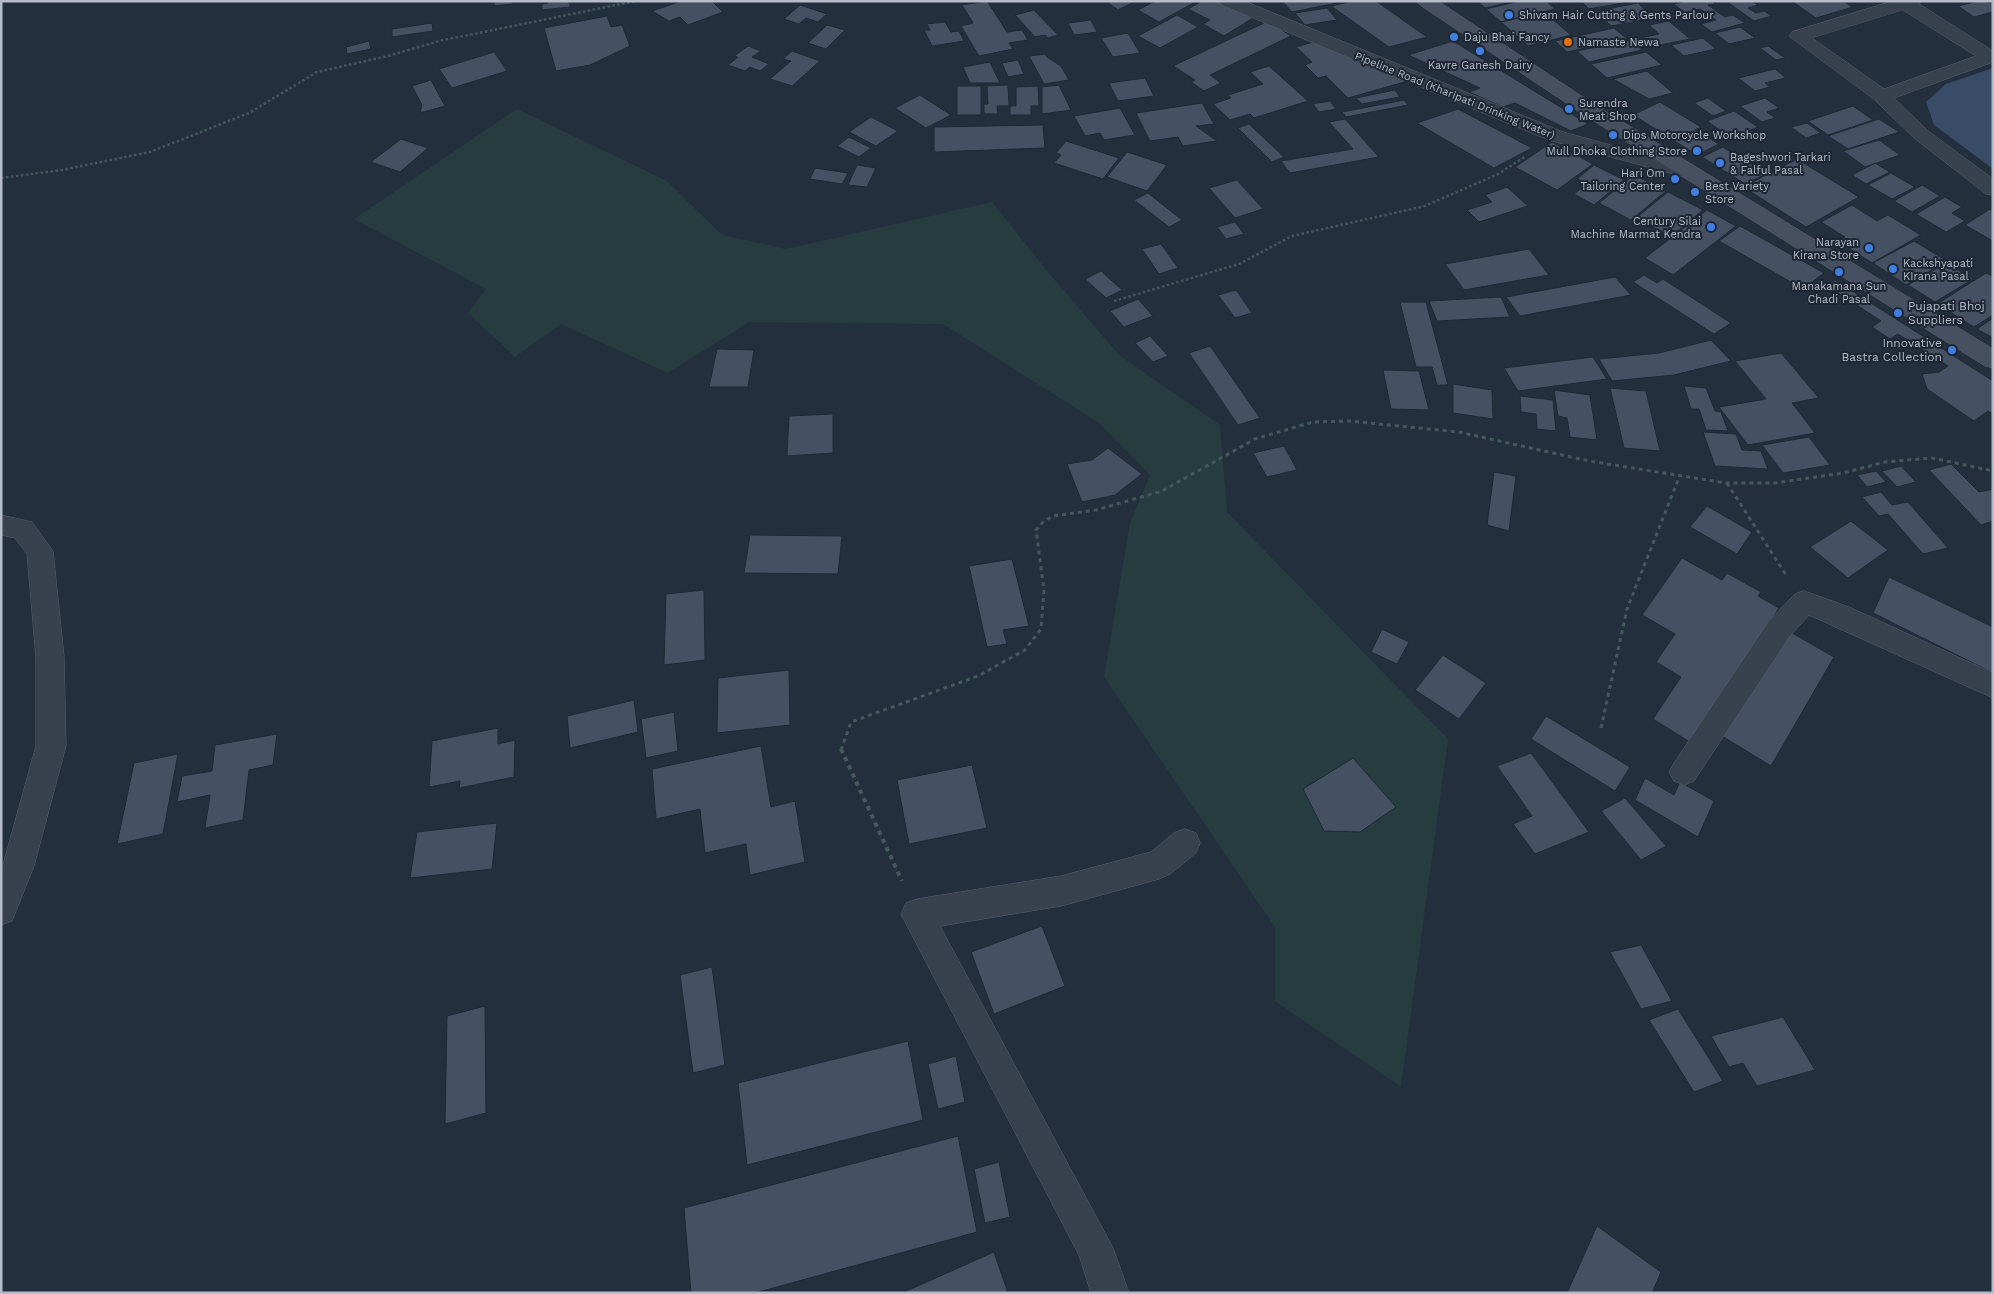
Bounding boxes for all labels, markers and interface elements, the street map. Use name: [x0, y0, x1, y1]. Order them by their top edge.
marker: Shivam Hair Cutting & Gents Parlour: [1503, 9, 1515, 21]
place label: Shivam Hair Cutting & Gents Parlour: [1519, 9, 1714, 22]
marker: Daju Bhai Fancy: [1448, 31, 1460, 43]
place label: Daju Bhai Fancy: [1464, 31, 1550, 44]
marker: Namaste Newa: [1562, 36, 1574, 48]
place label: Namaste Newa: [1578, 36, 1659, 49]
marker: Kavre Ganesh Dairy: [1474, 45, 1486, 57]
street label: Pipeline Road (Kharipati Drinking Water): [1353, 49, 1557, 142]
place label: Kavre Ganesh Dairy: [1428, 59, 1532, 72]
place label: Surendra Meat Shop: [1579, 97, 1636, 123]
marker: Surendra Meat Shop: [1563, 103, 1575, 115]
marker: Dips Motorcycle Workshop: [1607, 129, 1619, 141]
place label: Dips Motorcycle Workshop: [1623, 129, 1766, 142]
place label: Mull Dhoka Clothing Store: [1547, 145, 1687, 158]
marker: Mull Dhoka Clothing Store: [1691, 145, 1703, 157]
place label: Bageshwori Tarkari & Falful Pasal: [1730, 151, 1831, 177]
marker: Bageshwori Tarkari & Falful Pasal: [1714, 157, 1726, 169]
place label: Hari Om Tailoring Center: [1580, 167, 1666, 193]
marker: Hari Om Tailoring Center: [1669, 173, 1681, 185]
place label: Best Variety Store: [1705, 180, 1769, 206]
marker: Best Variety Store: [1689, 186, 1701, 198]
place label: Century Silai Machine Marmat Kendra: [1570, 215, 1701, 241]
marker: Century Silai Machine Marmat Kendra: [1705, 221, 1717, 233]
place label: Narayan Kirana Store: [1793, 236, 1859, 262]
marker: Narayan Kirana Store: [1863, 242, 1875, 254]
place label: Kackshyapati KIrana Pasal: [1903, 257, 1973, 283]
marker: Kackshyapati KIrana Pasal: [1887, 263, 1899, 275]
marker: Manakamana Sun Chadi Pasal: [1833, 266, 1845, 278]
place label: Manakamana Sun Chadi Pasal: [1792, 280, 1886, 306]
place label: Pujapati Bhoj Suppliers: [1908, 299, 1985, 327]
marker: Pujapati Bhoj Suppliers: [1892, 307, 1904, 319]
place label: Innovative Bastra Collection: [1841, 336, 1942, 364]
marker: Innovative Bastra Collection: [1946, 344, 1958, 356]

